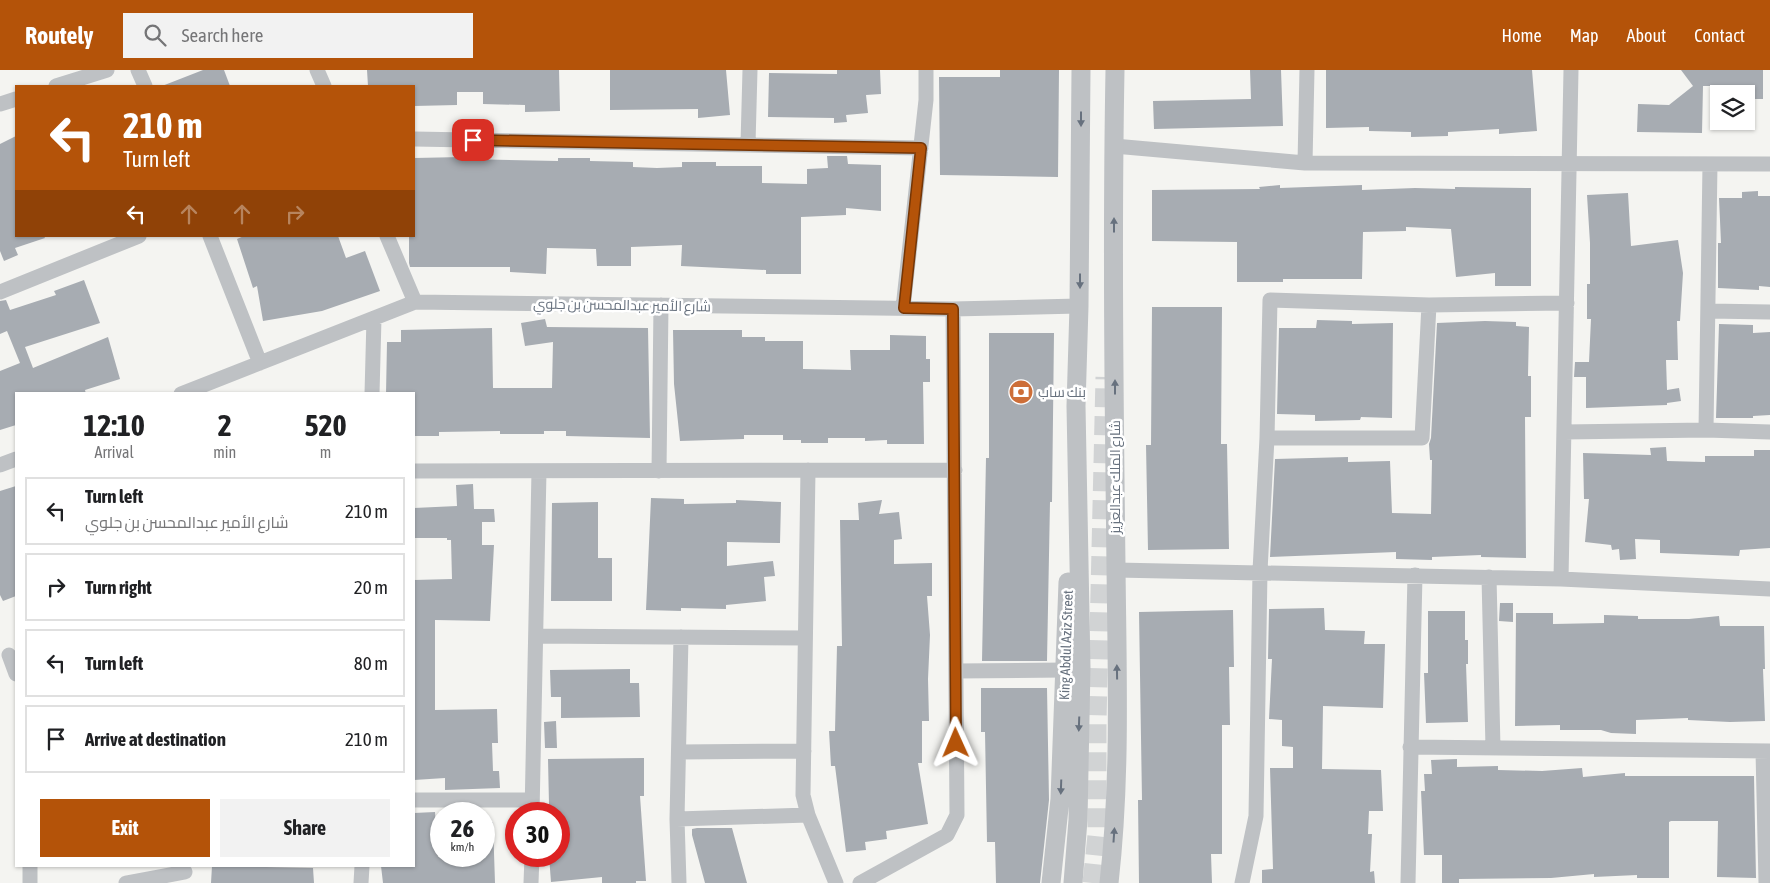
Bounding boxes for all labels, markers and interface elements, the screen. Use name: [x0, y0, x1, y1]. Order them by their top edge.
search box: [123, 13, 473, 58]
icon: search: [141, 21, 169, 49]
text: Routely: [25, 22, 93, 49]
text: Search here: [181, 24, 263, 46]
text: Home: [1502, 25, 1542, 46]
text: Map: [1570, 25, 1599, 46]
text: About: [1627, 25, 1666, 46]
text: Contact: [1694, 25, 1745, 46]
map controls: [1710, 85, 1755, 130]
button: layers: [1710, 85, 1755, 130]
icon: left: [40, 105, 105, 170]
text: 210 m: [123, 105, 202, 145]
one-way arrow: [1077, 111, 1085, 127]
pin: [452, 119, 494, 161]
icon: arrive: [459, 126, 487, 154]
text: Turn left: [123, 146, 190, 172]
icon: left: [122, 200, 150, 228]
icon: ahead: [175, 200, 203, 228]
icon: ahead: [228, 200, 256, 228]
icon: right: [281, 200, 309, 228]
one-way arrow: [1110, 216, 1118, 232]
one-way arrow: [1076, 273, 1084, 289]
street label: شارع الأمير عبدالمحسن بن جلوي: [533, 295, 711, 319]
bank icon: بنك ساب: [1008, 379, 1034, 405]
one-way arrow: [1111, 379, 1119, 395]
place label: بنك ساب: [1038, 384, 1086, 400]
text: 12:10: [83, 408, 145, 442]
text: 2: [218, 408, 232, 442]
text: 520: [304, 408, 347, 442]
street label: شارع الملك عبدالعزيز: [1107, 420, 1124, 535]
text: Arrival: [95, 443, 134, 461]
text: min: [213, 443, 236, 461]
text: m: [320, 443, 331, 461]
text: Turn left: [85, 485, 143, 507]
icon: left: [42, 497, 70, 525]
text: 210 m: [345, 500, 388, 522]
text: شارع الأمير عبدالمحسن بن جلوي: [85, 513, 289, 531]
icon: right: [42, 573, 70, 601]
text: Turn right: [85, 576, 152, 598]
text: 20 m: [354, 576, 388, 598]
street label: King Abdul Aziz Street: [1056, 590, 1076, 700]
icon: left: [42, 649, 70, 677]
text: Turn left: [85, 652, 143, 674]
text: 80 m: [354, 652, 388, 674]
one-way arrow: [1113, 664, 1121, 680]
position arrow: [929, 716, 981, 768]
one-way arrow: [1075, 716, 1083, 732]
icon: arrive: [42, 725, 70, 753]
text: Arrive at destination: [85, 728, 226, 750]
text: 210 m: [345, 728, 388, 750]
one-way arrow: [1057, 779, 1065, 795]
button: Exit: [40, 799, 210, 857]
button: Share: [220, 799, 390, 857]
speed limit sign: 30: [505, 802, 570, 867]
text: 26: [451, 814, 474, 842]
one-way arrow: [1111, 826, 1119, 842]
text: km/h: [451, 840, 474, 854]

